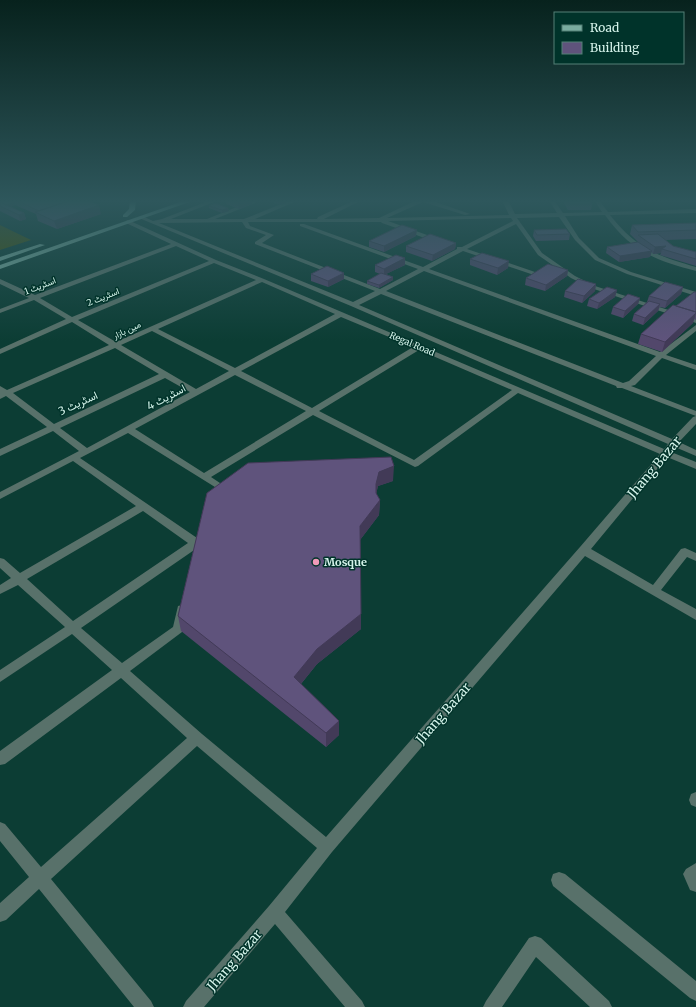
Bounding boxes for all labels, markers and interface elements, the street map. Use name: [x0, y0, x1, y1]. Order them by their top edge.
legend: [554, 12, 684, 64]
text: Road: [590, 20, 619, 35]
text: Building: [590, 40, 640, 55]
street label: اسٹریٹ 1: [22, 274, 58, 298]
street label: اسٹریٹ 2: [85, 285, 121, 309]
street label: مین بازار: [110, 318, 143, 342]
street label: Regal Road: [388, 329, 437, 358]
street label: اسٹریٹ 4: [144, 381, 188, 413]
street label: اسٹریٹ 3: [56, 388, 100, 418]
street label: Jhang Bazar: [623, 433, 685, 503]
place label: Mosque: [324, 555, 367, 569]
marker: Mosque: [311, 557, 321, 567]
street label: Jhang Bazar: [411, 679, 475, 748]
street label: Jhang Bazar: [202, 926, 266, 995]

